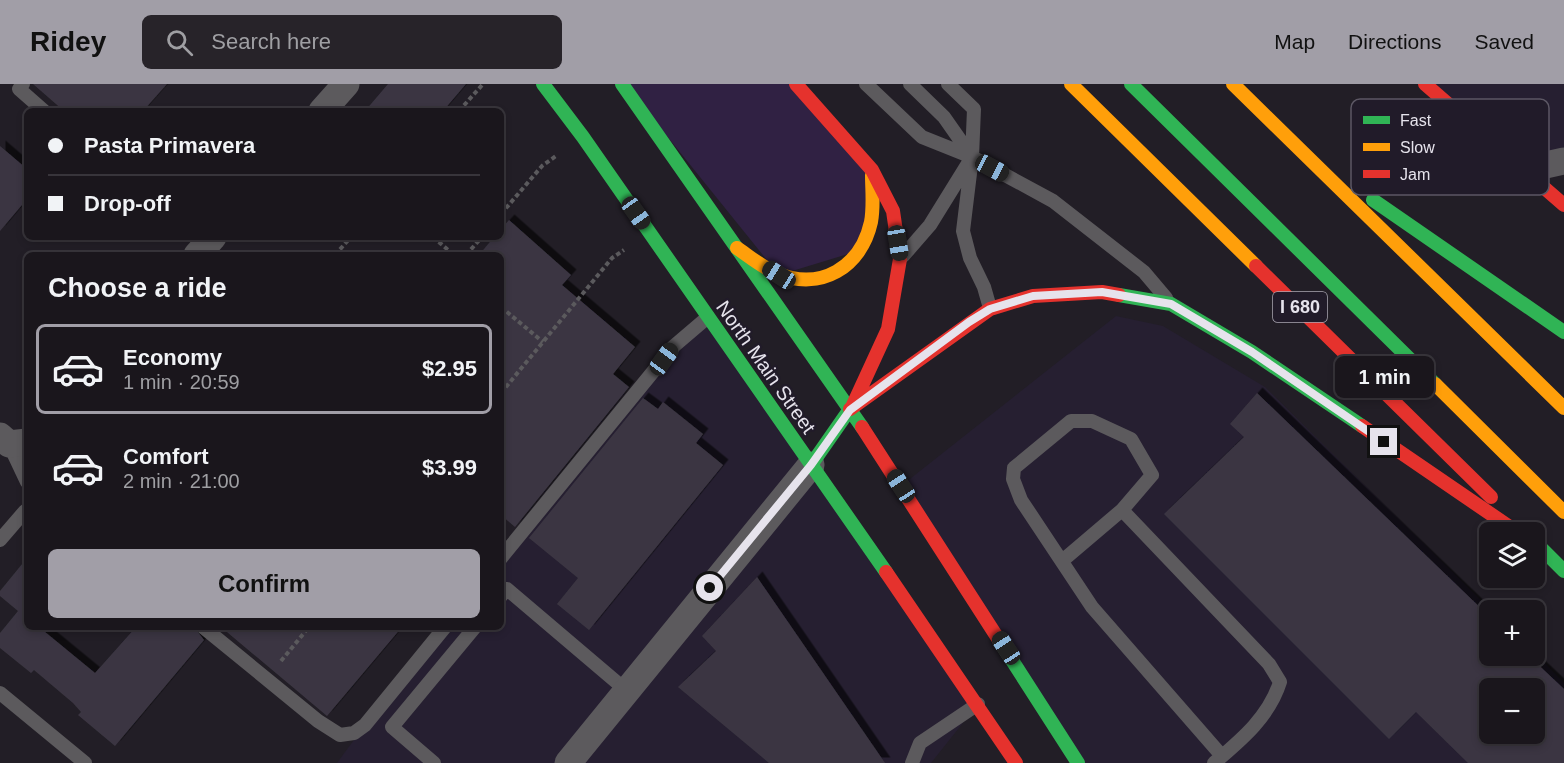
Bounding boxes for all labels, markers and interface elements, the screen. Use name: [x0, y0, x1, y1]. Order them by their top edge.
search box: [142, 15, 562, 69]
text: Ridey: [30, 26, 106, 57]
icon: search: [163, 26, 196, 59]
text: Search here: [211, 29, 331, 54]
text: Map: [1274, 30, 1315, 53]
text: Directions: [1348, 30, 1441, 53]
text: Saved: [1474, 30, 1534, 53]
legend: [1351, 99, 1549, 195]
text: Fast: [1400, 112, 1432, 129]
text: Pasta Primavera: [84, 133, 255, 158]
text: Slow: [1400, 139, 1435, 156]
car: [972, 152, 1012, 184]
text: Jam: [1400, 166, 1430, 183]
text: Drop-off: [84, 191, 171, 216]
car: [618, 193, 654, 233]
car: [886, 224, 910, 262]
car: [759, 258, 799, 292]
text: Choose a ride: [48, 273, 227, 303]
road number: I 680: [1273, 292, 1327, 322]
street label: North Main Street: [712, 296, 820, 438]
car: [646, 339, 682, 379]
icon: car: [51, 342, 105, 396]
text: Economy: [123, 345, 222, 370]
callout: 1 min: [1334, 355, 1434, 397]
text: $2.95: [422, 356, 477, 381]
text: 1 min: [1358, 366, 1411, 388]
text: 1 min · 20:59: [123, 371, 240, 393]
route end: [1370, 428, 1397, 455]
icon: car: [51, 441, 105, 495]
text: Comfort: [123, 444, 209, 469]
text: $3.99: [422, 455, 477, 480]
car: [884, 466, 918, 506]
text: 2 min · 21:00: [123, 470, 240, 492]
map controls: [1479, 522, 1545, 744]
button: layers: [1479, 522, 1545, 588]
button: Confirm: [48, 549, 480, 618]
route start: [696, 574, 723, 601]
button: +: [1479, 600, 1545, 666]
car: [989, 628, 1023, 668]
button: −: [1479, 678, 1545, 744]

